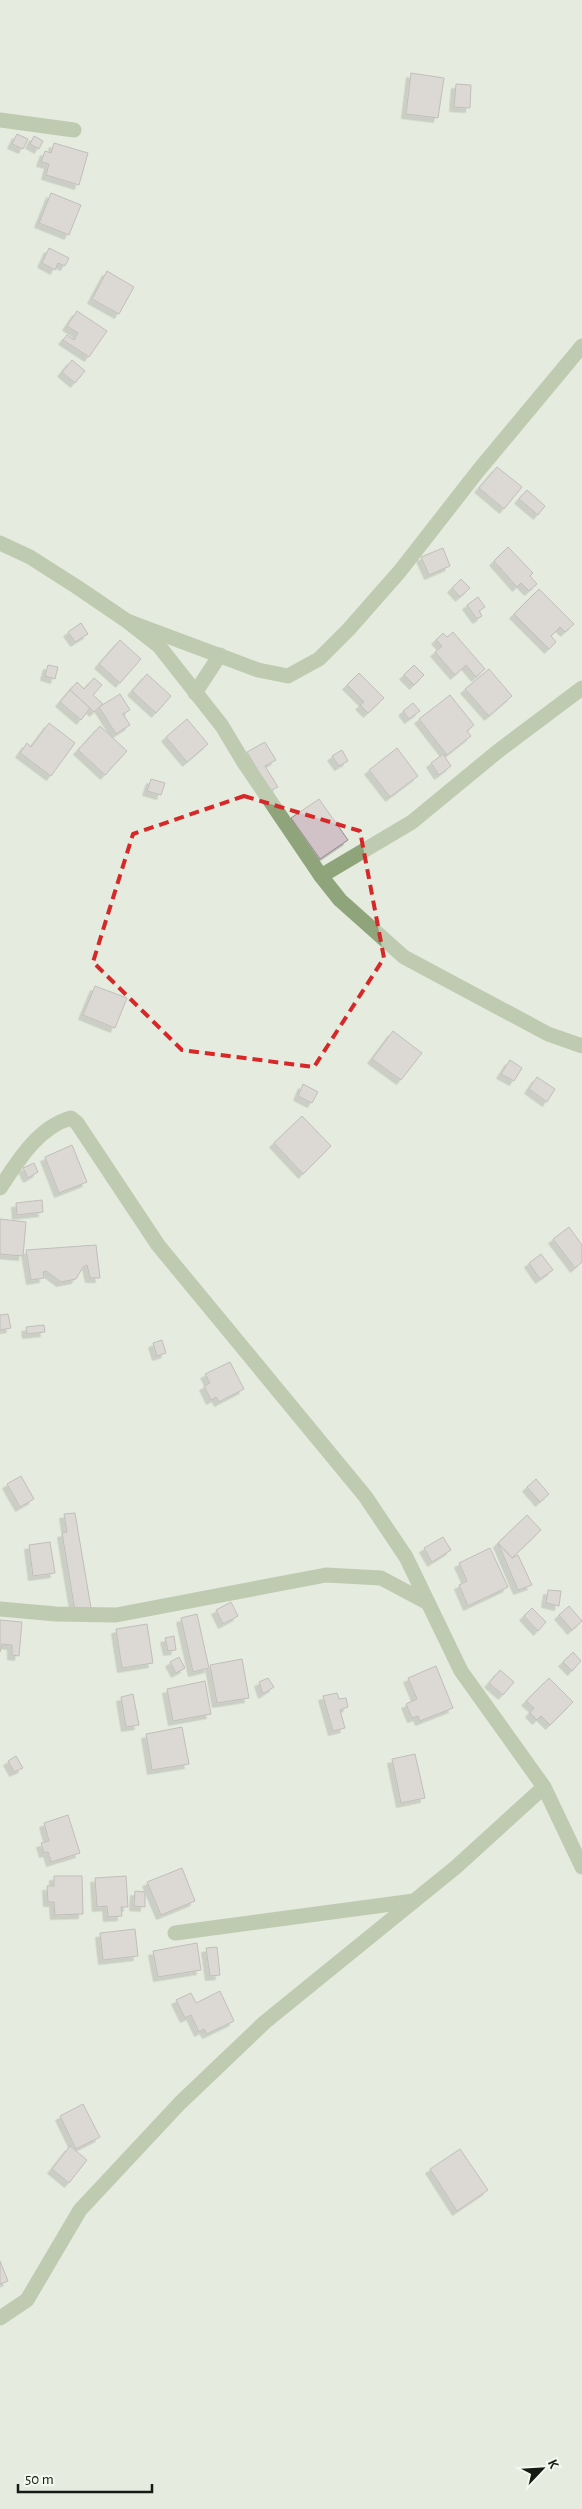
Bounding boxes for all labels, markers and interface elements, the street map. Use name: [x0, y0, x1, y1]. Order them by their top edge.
north arrow: [517, 2444, 567, 2494]
text: K: [545, 2457, 561, 2471]
scale bar: [18, 2462, 151, 2494]
text: 50 m: [25, 2472, 54, 2487]

